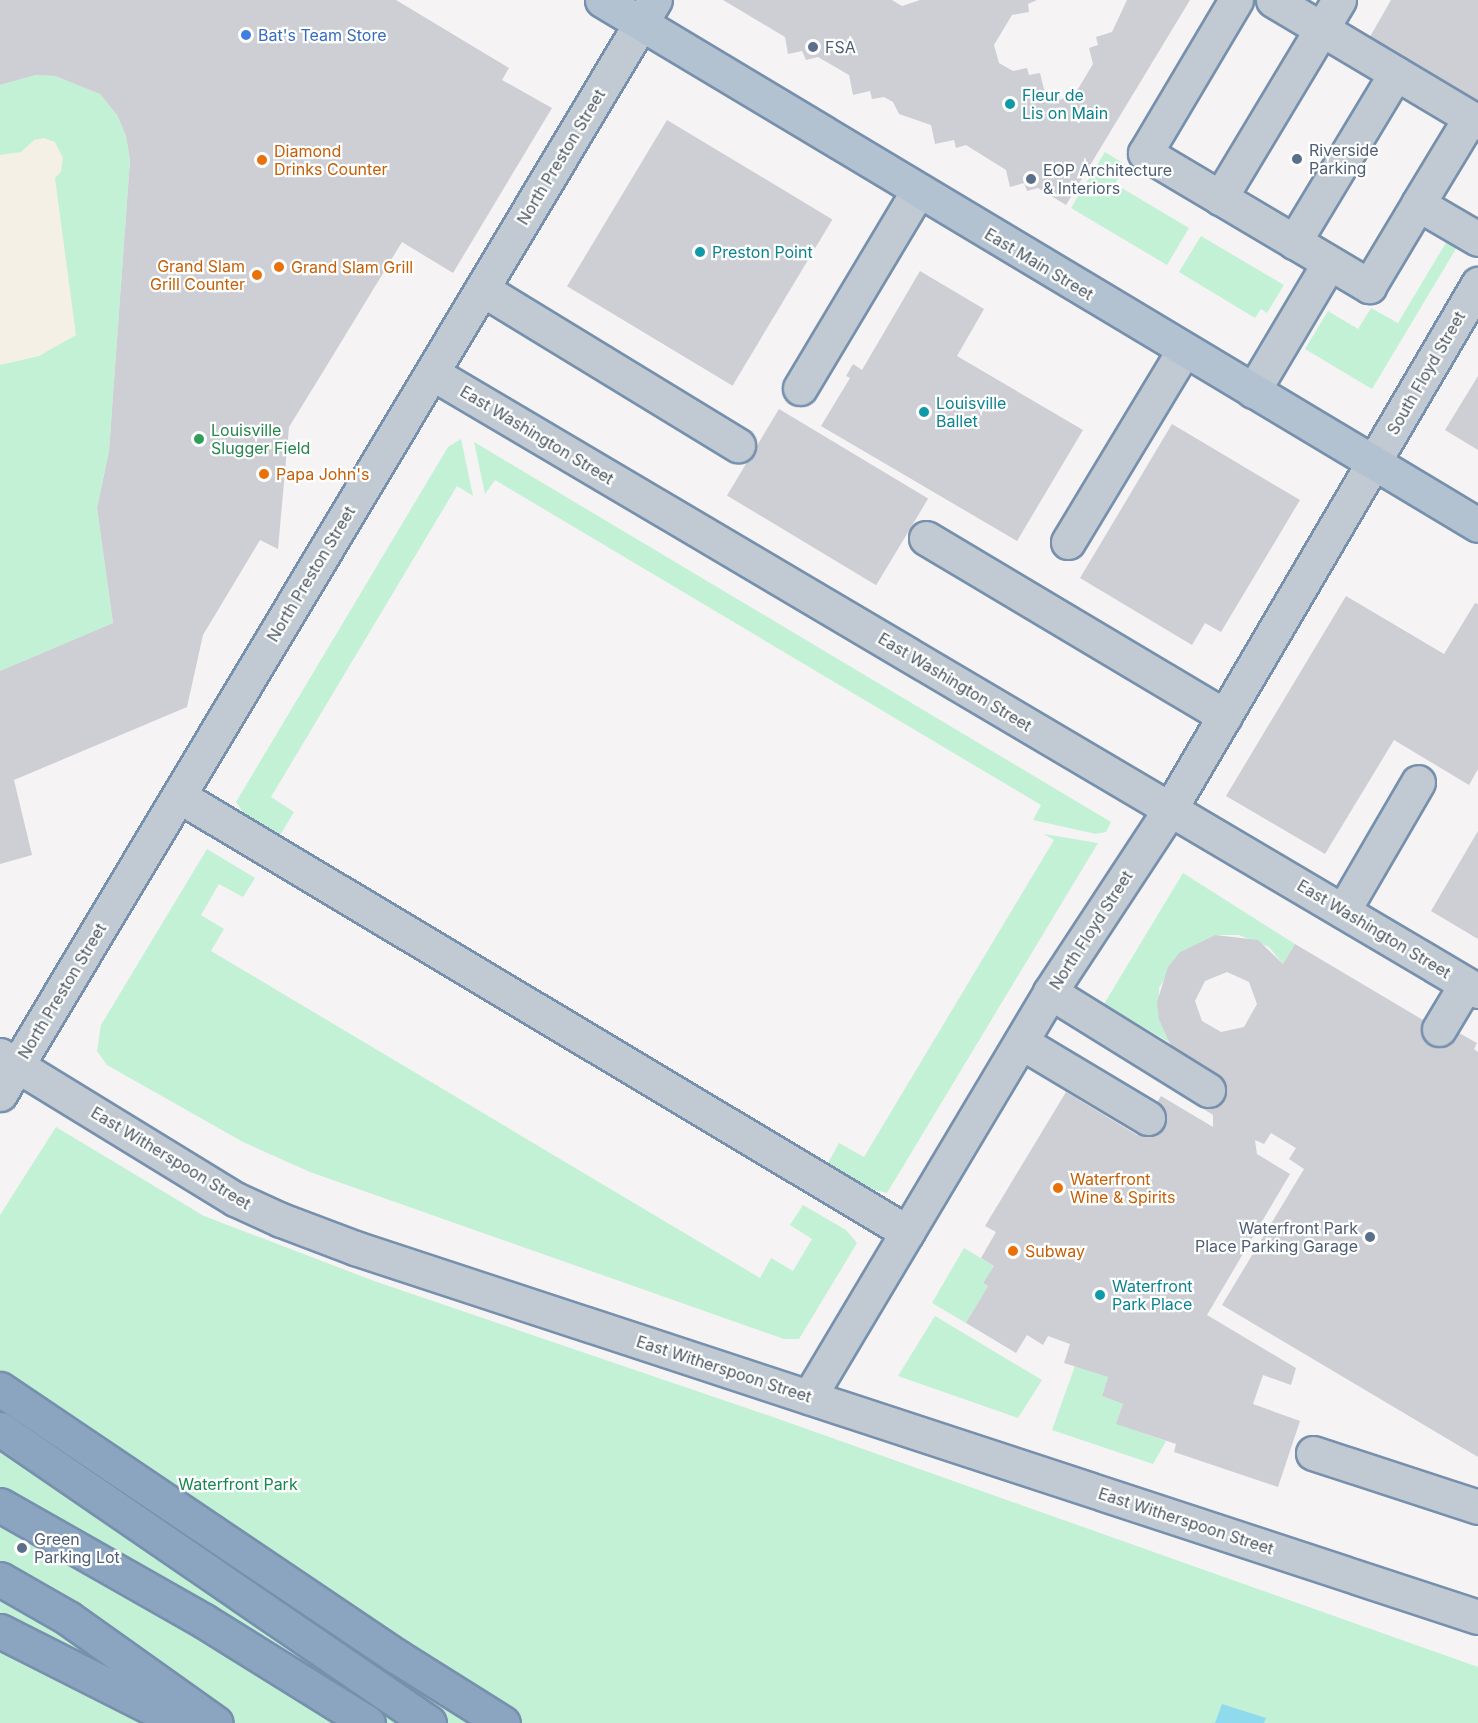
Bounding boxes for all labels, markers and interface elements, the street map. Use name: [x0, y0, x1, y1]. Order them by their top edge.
place label: Bat's Team Store: [258, 25, 387, 45]
marker: Bat's Team Store: [239, 28, 253, 42]
place label: FSA: [825, 37, 856, 57]
marker: FSA: [806, 40, 820, 54]
place label: Fleur de Lis on Main: [1022, 85, 1108, 123]
street label: North Preston Street: [513, 86, 609, 228]
marker: Fleur de Lis on Main: [1003, 97, 1017, 111]
place label: Riverside Parking: [1309, 140, 1379, 178]
place label: Diamond Drinks Counter: [274, 141, 388, 179]
marker: Riverside Parking: [1290, 152, 1304, 166]
marker: Diamond Drinks Counter: [255, 153, 269, 167]
place label: EOP Architecture & Interiors: [1043, 160, 1172, 198]
marker: EOP Architecture & Interiors: [1024, 172, 1038, 186]
street label: East Main Street: [981, 224, 1097, 304]
place label: Preston Point: [712, 242, 813, 262]
marker: Preston Point: [693, 245, 707, 259]
place label: Grand Slam Grill Counter: [150, 256, 245, 294]
place label: Grand Slam Grill: [291, 257, 413, 277]
marker: Grand Slam Grill: [272, 260, 286, 274]
marker: Grand Slam Grill Counter: [250, 268, 264, 282]
street label: South Floyd Street: [1383, 308, 1469, 438]
street label: East Washington Street: [457, 382, 617, 488]
place label: Louisville Ballet: [936, 393, 1006, 431]
marker: Louisville Ballet: [917, 405, 931, 419]
place label: Louisville Slugger Field: [211, 420, 310, 458]
marker: Louisville Slugger Field: [192, 432, 206, 446]
place label: Papa John's: [276, 464, 370, 484]
marker: Papa John's: [257, 467, 271, 481]
street label: North Preston Street: [263, 503, 359, 645]
street label: East Washington Street: [875, 629, 1035, 735]
street label: North Floyd Street: [1045, 867, 1137, 993]
street label: East Washington Street: [1294, 876, 1454, 982]
street label: North Preston Street: [14, 920, 110, 1062]
street label: East Witherspoon Street: [88, 1103, 254, 1213]
place label: Waterfront Wine & Spirits: [1070, 1169, 1175, 1207]
marker: Waterfront Wine & Spirits: [1051, 1181, 1065, 1195]
place label: Waterfront Park Place Parking Garage: [1195, 1218, 1358, 1256]
marker: Waterfront Park Place Parking Garage: [1363, 1230, 1377, 1244]
place label: Subway: [1025, 1241, 1085, 1261]
marker: Subway: [1006, 1244, 1020, 1258]
place label: Waterfront Park Place: [1112, 1276, 1193, 1314]
marker: Waterfront Park Place: [1093, 1288, 1107, 1302]
street label: East Witherspoon Street: [634, 1332, 814, 1406]
park label: Waterfront Park: [178, 1474, 298, 1494]
street label: East Witherspoon Street: [1096, 1484, 1276, 1558]
place label: Green Parking Lot: [34, 1529, 120, 1567]
marker: Green Parking Lot: [15, 1541, 29, 1555]

